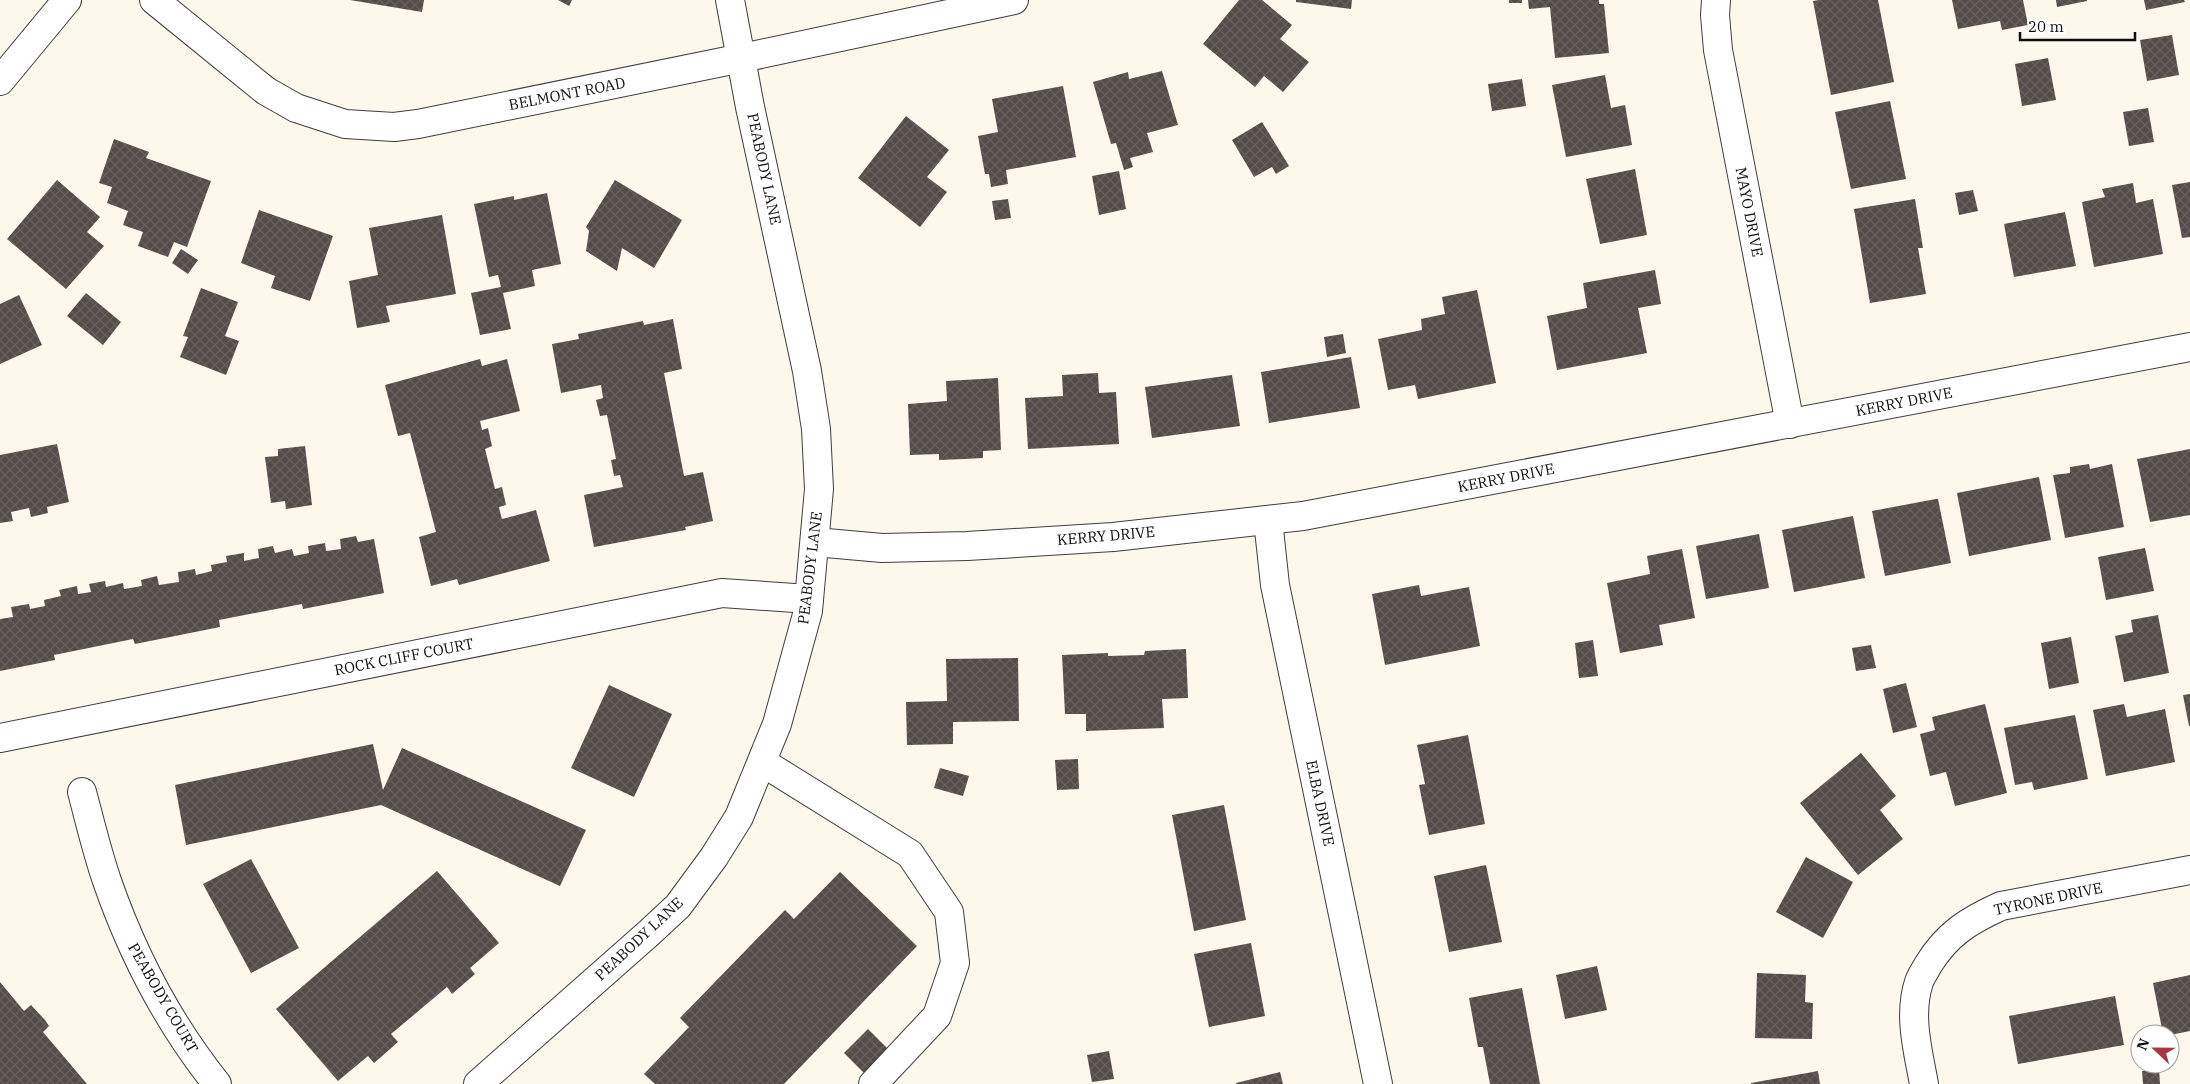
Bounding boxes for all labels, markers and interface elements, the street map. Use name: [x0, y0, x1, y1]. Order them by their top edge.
scale bar: [2020, 10, 2135, 42]
text: 20 m: [2028, 17, 2064, 36]
street label: BELMONT ROAD: [507, 73, 627, 114]
street label: PEABODY LANE: [743, 111, 786, 227]
street label: MAYO DRIVE: [1731, 165, 1768, 259]
street label: KERRY DRIVE: [1854, 383, 1954, 420]
street label: KERRY DRIVE: [1456, 459, 1556, 496]
street label: PEABODY LANE: [793, 510, 826, 626]
street label: KERRY DRIVE: [1056, 522, 1156, 549]
street label: ROCK CLIFF COURT: [333, 634, 475, 679]
street label: ELBA DRIVE: [1302, 758, 1339, 848]
street label: TYRONE DRIVE: [1992, 878, 2104, 919]
street label: PEABODY LANE: [591, 893, 687, 984]
street label: PEABODY COURT: [124, 939, 203, 1056]
north arrow: [2130, 1024, 2180, 1074]
text: N: [2133, 1036, 2153, 1053]

